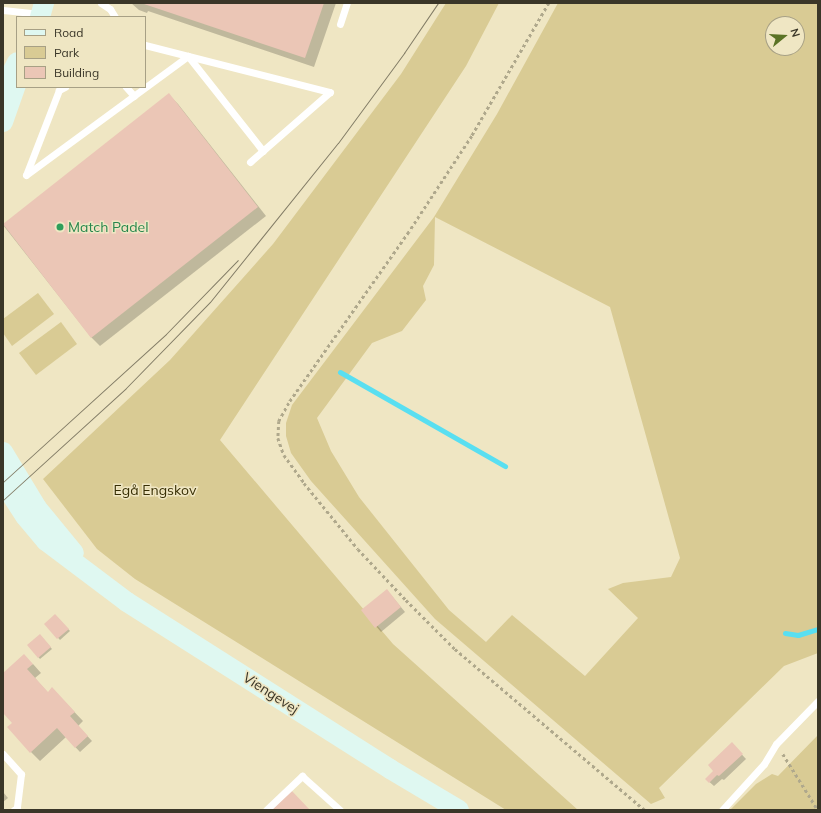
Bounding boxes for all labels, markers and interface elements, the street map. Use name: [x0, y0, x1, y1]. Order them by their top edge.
legend: [16, 16, 146, 88]
north arrow: [765, 16, 805, 56]
text: Road: [54, 25, 83, 40]
text: N: [788, 26, 803, 39]
text: Park: [54, 45, 79, 60]
text: Building: [54, 65, 99, 80]
place label: Match Padel: [68, 219, 149, 235]
marker: Match Padel: [55, 222, 65, 232]
park label: Egå Engskov: [114, 482, 196, 498]
street label: Viengevej: [240, 669, 302, 717]

